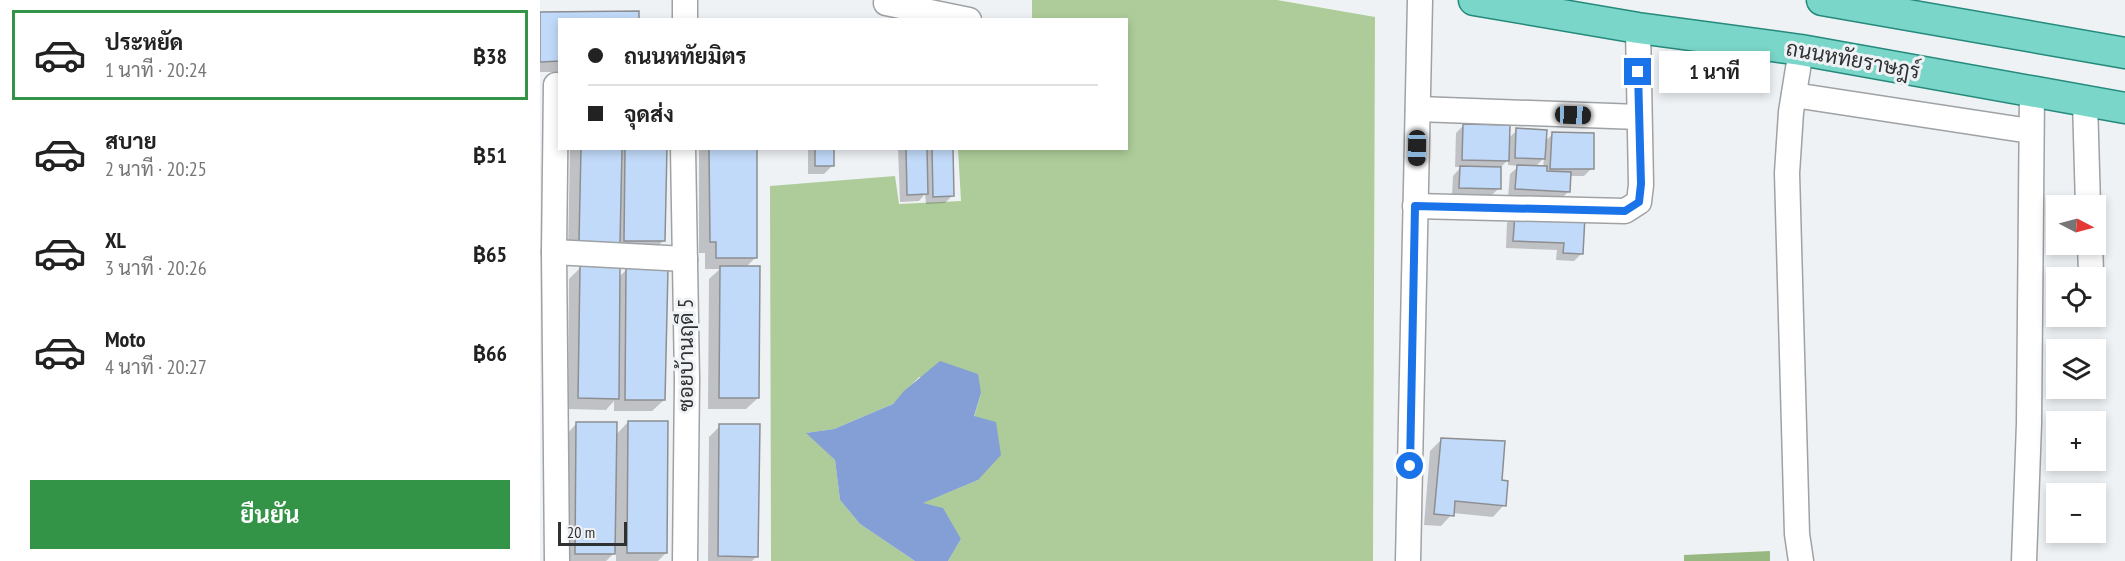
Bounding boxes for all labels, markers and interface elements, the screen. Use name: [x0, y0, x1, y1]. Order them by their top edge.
icon: car: [33, 28, 87, 82]
text: ประหยัด: [105, 28, 183, 56]
street label: ถนนหทัยราษฎร์: [1784, 34, 1922, 86]
text: ฿38: [473, 42, 507, 70]
text: ถนนหทัยมิตร: [624, 42, 746, 70]
callout: 1 นาที: [1659, 51, 1770, 93]
text: 1 นาที · 20:24: [105, 57, 207, 83]
route end: [1624, 58, 1651, 85]
text: 1 นาที: [1689, 59, 1740, 85]
text: จุดส่ง: [624, 100, 674, 128]
car: [1555, 105, 1591, 125]
icon: car: [33, 127, 87, 181]
text: สบาย: [105, 127, 157, 155]
car: [1408, 130, 1426, 166]
text: ฿51: [473, 141, 507, 169]
text: 2 นาที · 20:25: [105, 156, 207, 182]
north arrow: [2046, 195, 2106, 255]
map controls: [2046, 195, 2106, 543]
icon: car: [33, 226, 87, 280]
text: XL: [105, 226, 126, 254]
text: ฿65: [473, 240, 507, 268]
text: 3 นาที · 20:26: [105, 255, 207, 281]
button: locate: [2046, 267, 2106, 327]
street label: ซอยบ้านฤดี 5: [672, 299, 699, 411]
icon: car: [33, 325, 87, 379]
text: Moto: [105, 325, 146, 353]
text: ฿66: [473, 339, 507, 367]
button: layers: [2046, 339, 2106, 399]
text: 4 นาที · 20:27: [105, 354, 207, 380]
button: +: [2046, 411, 2106, 471]
route start: [1396, 452, 1423, 479]
button: ยืนยัน: [30, 480, 510, 549]
button: −: [2046, 483, 2106, 543]
scale bar: [558, 519, 627, 546]
text: 20 m: [567, 522, 595, 542]

